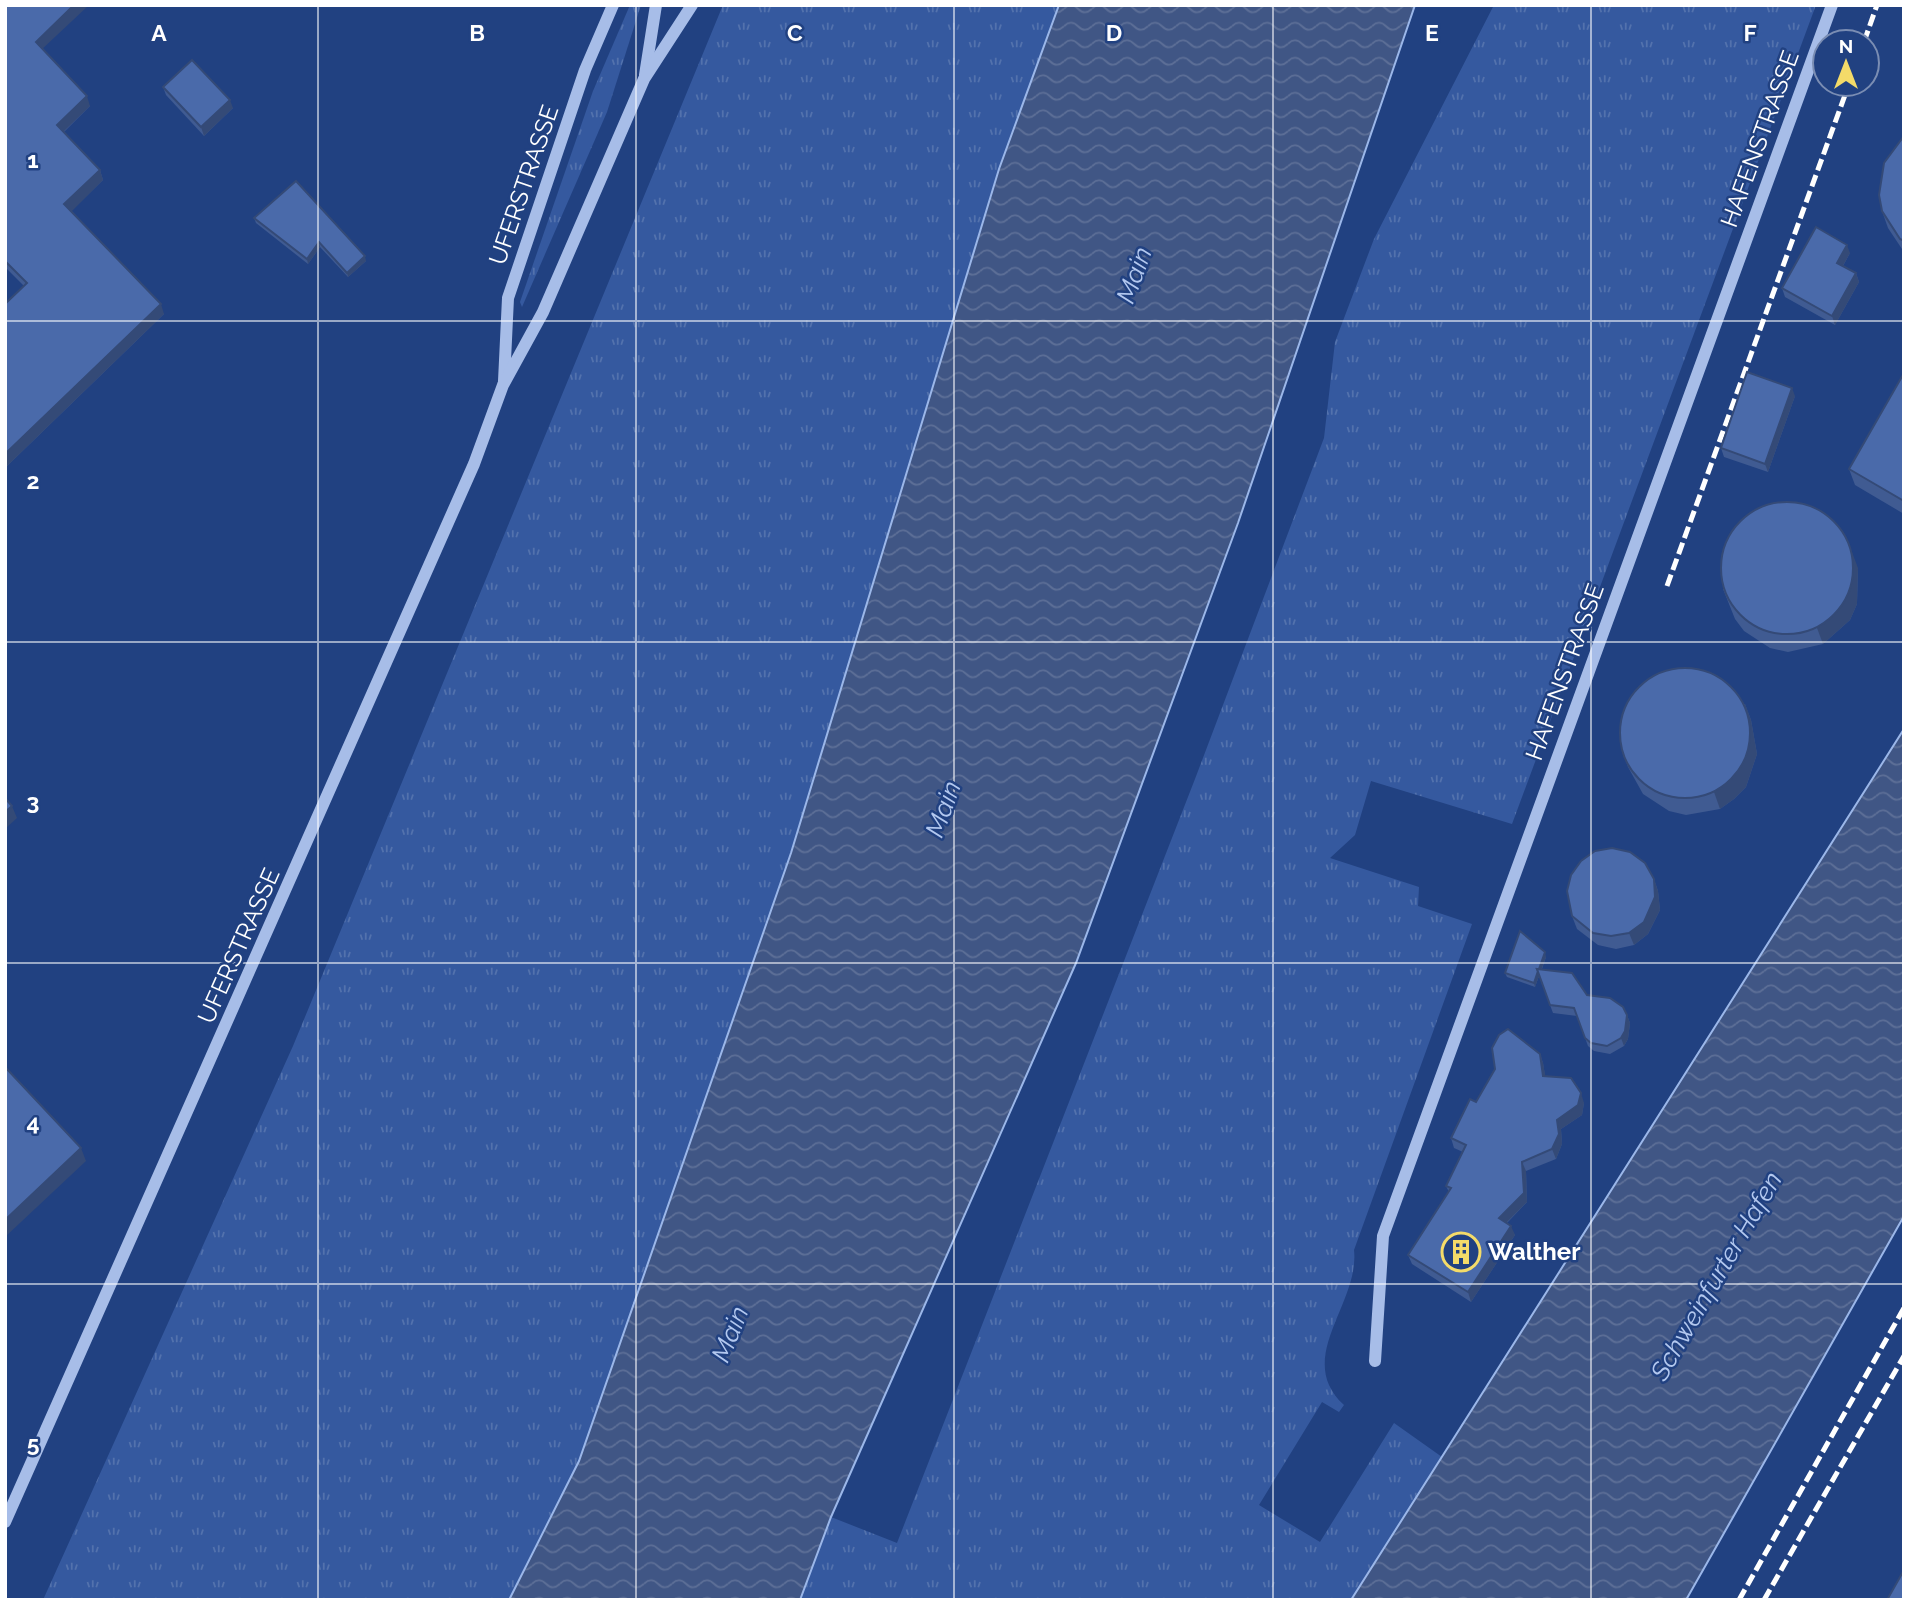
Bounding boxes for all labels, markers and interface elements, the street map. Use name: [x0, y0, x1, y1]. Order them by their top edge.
text: A: [151, 19, 167, 46]
text: B: [469, 19, 485, 46]
text: C: [787, 19, 803, 46]
text: D: [1106, 19, 1122, 46]
text: E: [1425, 19, 1439, 46]
text: F: [1743, 19, 1757, 46]
north arrow: [1811, 28, 1881, 98]
text: N: [1839, 35, 1853, 57]
street label: HAFENSTRASSE: [1714, 47, 1805, 231]
street label: UFERSTRASSE: [483, 101, 564, 269]
text: 1: [27, 146, 39, 173]
water label: Main: [1110, 243, 1158, 307]
text: 2: [27, 467, 39, 494]
street label: HAFENSTRASSE: [1519, 580, 1610, 764]
water label: Main: [919, 777, 967, 841]
text: 3: [27, 788, 39, 815]
street label: UFERSTRASSE: [191, 864, 286, 1028]
text: 4: [26, 1109, 40, 1136]
water label: Schweinfurter Hafen: [1644, 1166, 1788, 1386]
building icon: Walther: [1440, 1231, 1482, 1273]
place label: Walther: [1488, 1237, 1581, 1266]
water label: Main: [705, 1302, 755, 1366]
text: 5: [27, 1430, 40, 1457]

